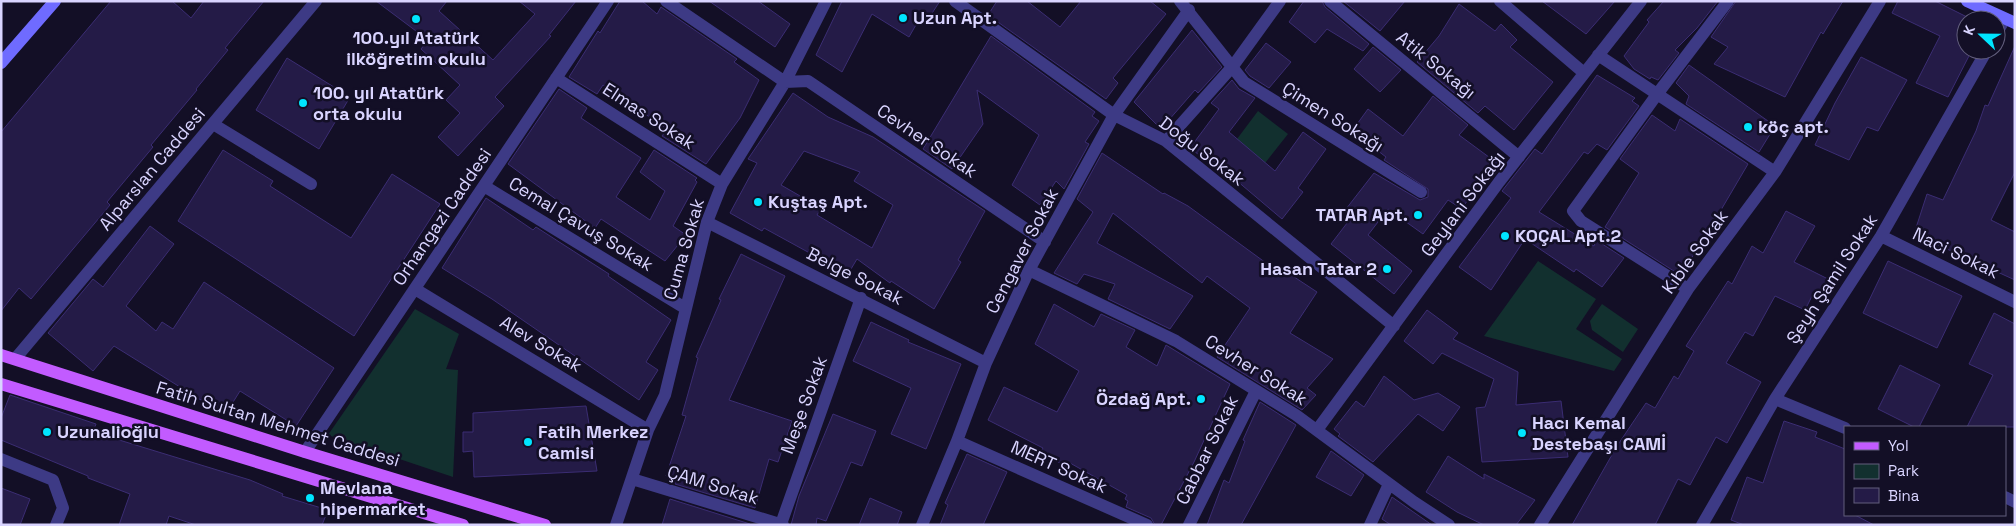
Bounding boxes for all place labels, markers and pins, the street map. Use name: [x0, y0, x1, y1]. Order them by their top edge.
place label: Uzun Apt.: [913, 6, 997, 29]
marker: Uzun Apt.: [897, 12, 909, 24]
marker: 100.yıl Atatürk ilköğretim okulu: [410, 13, 422, 25]
place label: 100.yıl Atatürk ilköğretim okulu: [346, 26, 486, 70]
place label: 100. yıl Atatürk orta okulu: [313, 81, 444, 125]
marker: 100. yıl Atatürk orta okulu: [297, 97, 309, 109]
place label: köç apt.: [1758, 115, 1829, 138]
marker: köç apt.: [1742, 121, 1754, 133]
place label: Kuştaş Apt.: [768, 190, 868, 213]
marker: Kuştaş Apt.: [752, 196, 764, 208]
place label: TATAR Apt.: [1316, 203, 1408, 226]
marker: TATAR Apt.: [1412, 209, 1424, 221]
place label: KOÇAL Apt.2: [1515, 224, 1622, 247]
marker: KOÇAL Apt.2: [1499, 230, 1511, 242]
place label: Hasan Tatar 2: [1260, 257, 1377, 280]
marker: Hasan Tatar 2: [1381, 263, 1393, 275]
place label: Özdağ Apt.: [1096, 387, 1191, 410]
marker: Özdağ Apt.: [1195, 393, 1207, 405]
place label: Hacı Kemal Destebaşı CAMİ: [1532, 411, 1666, 455]
place label: Uzunalioğlu: [57, 420, 159, 443]
place label: Fatih Merkez Camisi: [538, 420, 648, 464]
marker: Uzunalioğlu: [41, 426, 53, 438]
marker: Hacı Kemal Destebaşı CAMİ: [1516, 427, 1528, 439]
marker: Fatih Merkez Camisi: [522, 436, 534, 448]
place label: Mevlana hipermarket: [320, 476, 426, 520]
marker: Mevlana hipermarket: [304, 492, 316, 504]

